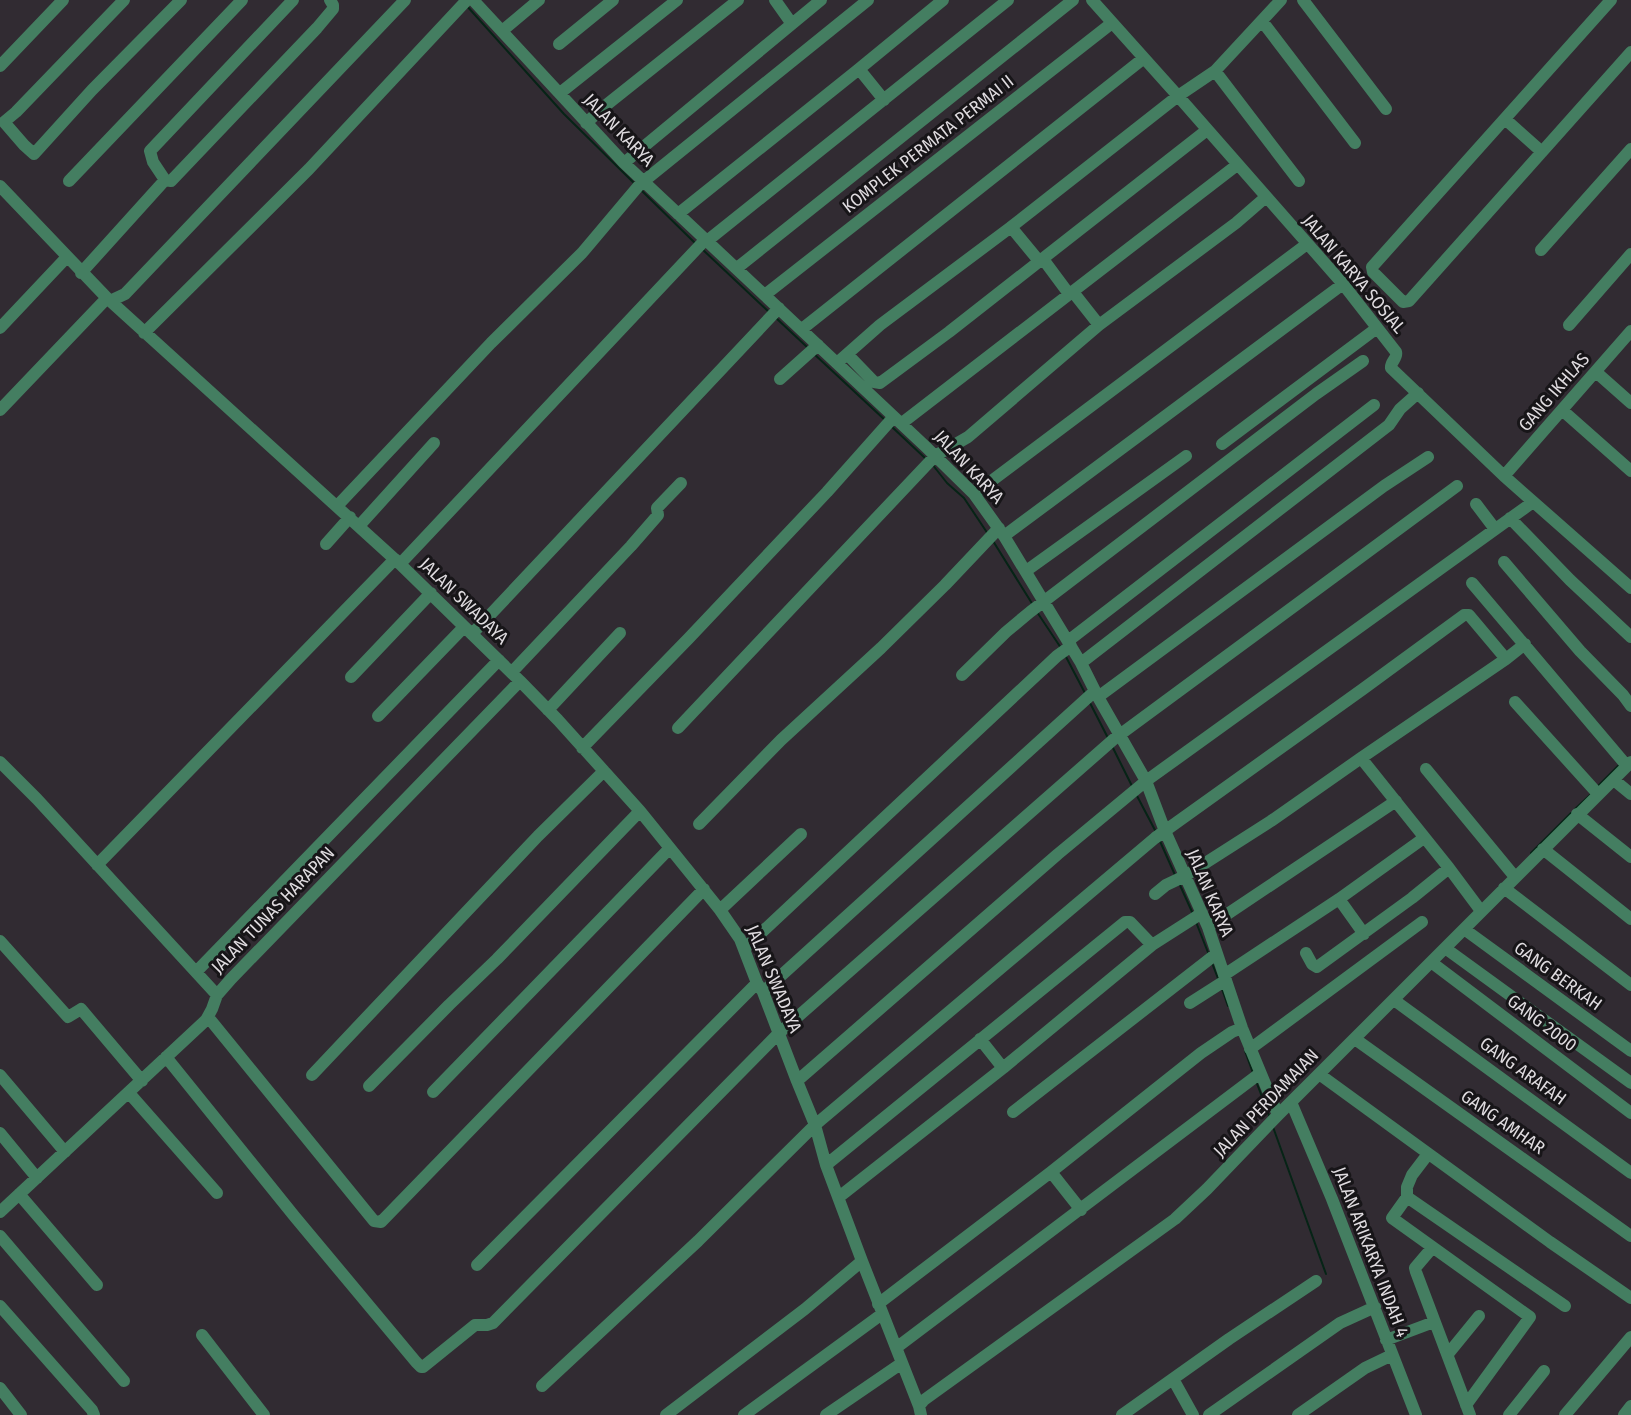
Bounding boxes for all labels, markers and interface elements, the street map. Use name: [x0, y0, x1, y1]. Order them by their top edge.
street label: KOMPLEK PERMATA PERMAI II: [838, 70, 1018, 218]
street label: JALAN KARYA: [579, 89, 660, 171]
street label: JALAN KARYA SOSIAL: [1298, 210, 1410, 338]
street label: GANG IKHLAS: [1514, 348, 1594, 436]
street label: JALAN KARYA: [929, 426, 1009, 509]
street label: JALAN SWADAYA: [415, 553, 513, 649]
street label: JALAN TUNAS HARAPAN: [207, 842, 339, 978]
street label: JALAN KARYA: [1182, 846, 1238, 941]
street label: JALAN SWADAYA: [741, 922, 807, 1037]
street label: GANG BERKAH: [1510, 937, 1606, 1015]
street label: GANG 2000: [1503, 990, 1581, 1056]
street label: GANG ARAFAH: [1476, 1032, 1570, 1110]
street label: JALAN PERDAMAIAN: [1209, 1044, 1323, 1162]
street label: GANG AMHAR: [1457, 1085, 1549, 1159]
street label: JALAN ARIKARYA INDAH 4: [1328, 1164, 1414, 1340]

